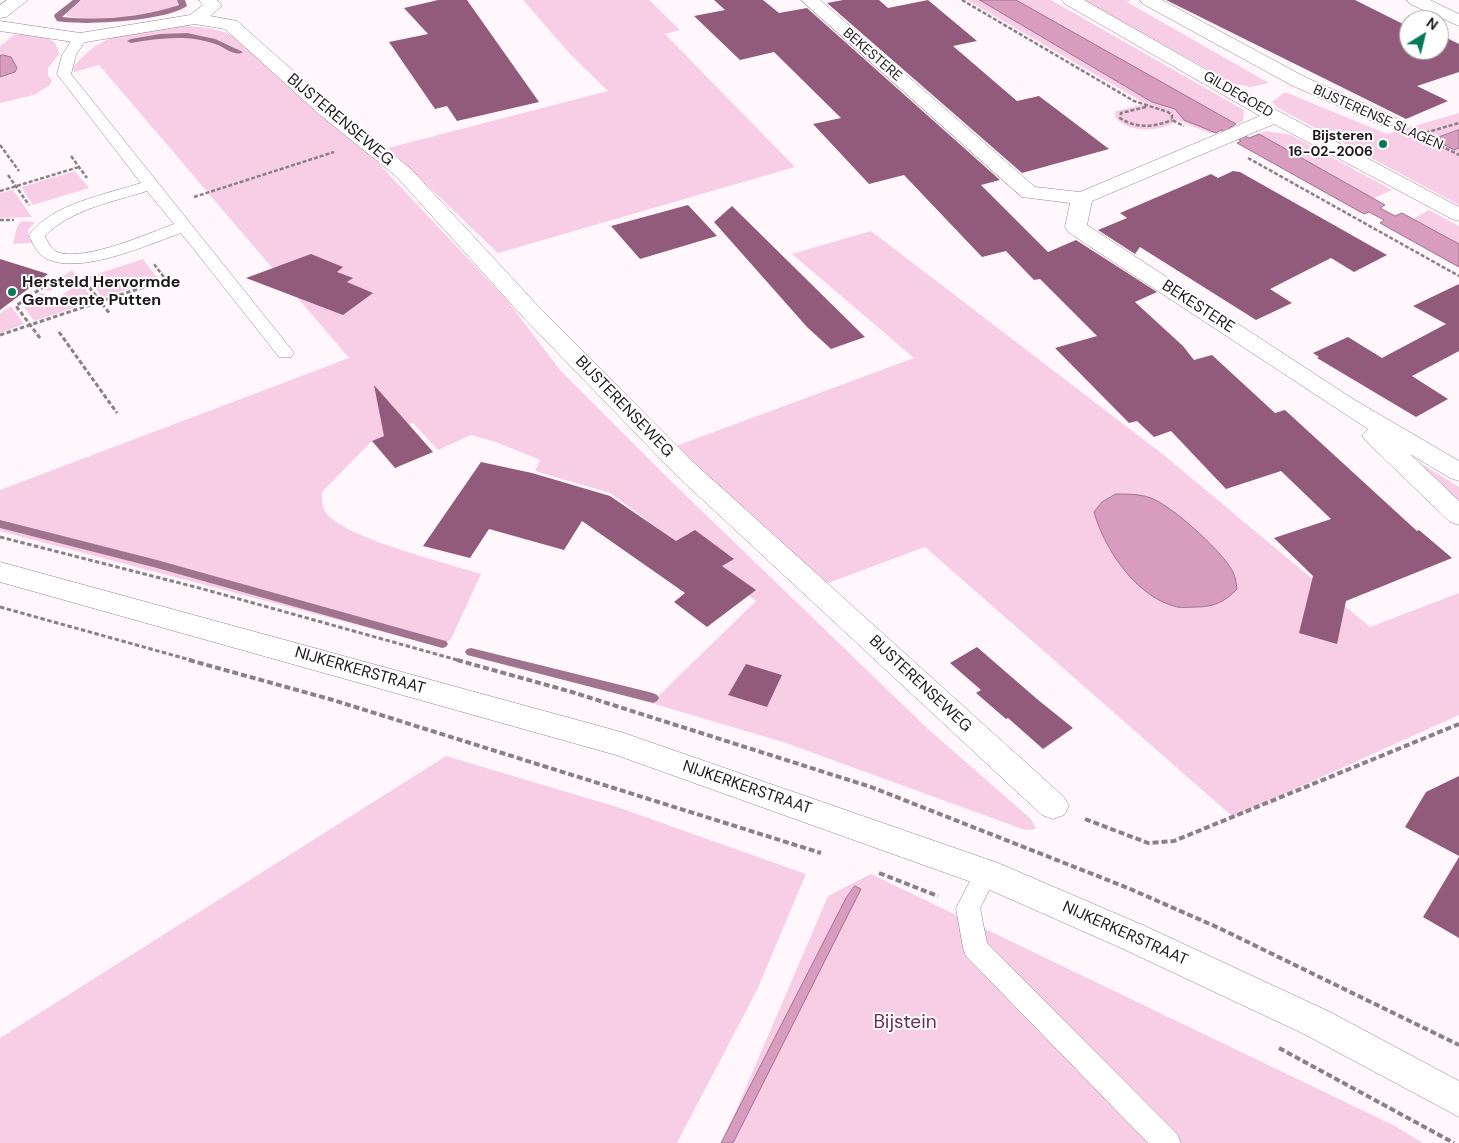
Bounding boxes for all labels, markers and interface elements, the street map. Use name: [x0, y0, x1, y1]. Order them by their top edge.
north arrow: [1399, 10, 1449, 60]
text: N: [1423, 13, 1442, 34]
street label: BEKESTERE: [839, 25, 905, 85]
street label: GILDEGOED: [1200, 68, 1276, 122]
street label: BIJSTERENSEWEG: [283, 70, 397, 170]
street label: BIJSTERENSE SLAGEN: [1310, 82, 1446, 154]
place label: Bijsteren 16-02-2006: [1288, 128, 1373, 160]
marker: Bijsteren 16-02-2006: [1377, 138, 1389, 150]
place label: Hersteld Hervormde Gemeente Putten: [22, 273, 180, 311]
street label: BEKESTERE: [1158, 276, 1238, 338]
marker: Hersteld Hervormde Gemeente Putten: [6, 286, 18, 298]
street label: BIJSTERENSEWEG: [571, 352, 677, 462]
street label: BIJSTERENSEWEG: [865, 632, 975, 736]
street label: NIJKERKERSTRAAT: [292, 643, 428, 699]
street label: NIJKERKERSTRAAT: [680, 757, 814, 819]
street label: NIJKERKERSTRAAT: [1059, 898, 1191, 970]
park label: Bijstein: [873, 1012, 937, 1034]

